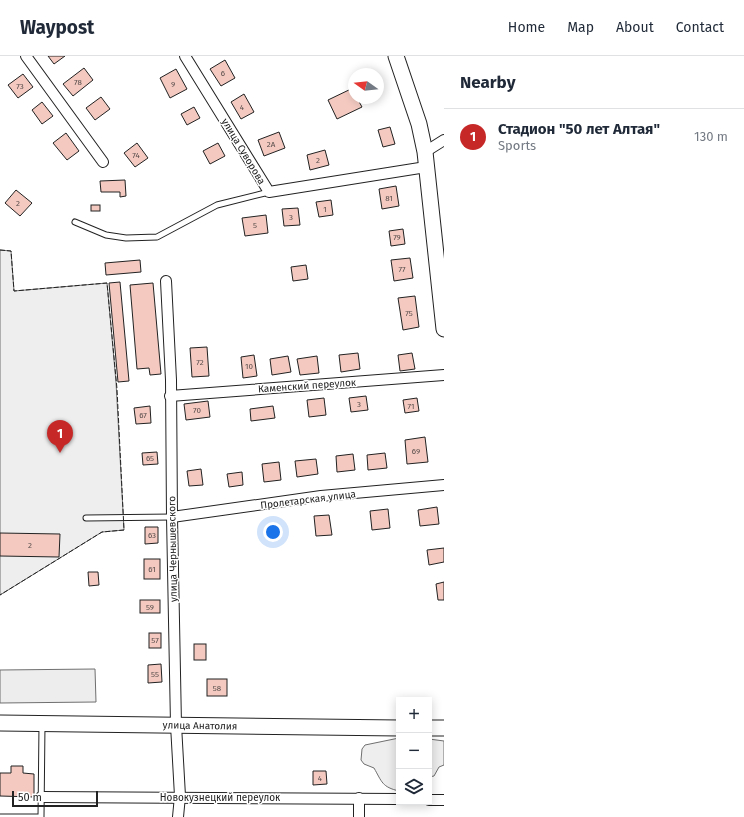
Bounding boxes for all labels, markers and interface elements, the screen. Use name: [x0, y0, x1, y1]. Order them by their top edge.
text: Waypost: [20, 16, 94, 39]
text: Home: [508, 19, 545, 36]
text: Map: [567, 19, 594, 36]
text: About: [616, 19, 654, 36]
text: Contact: [676, 19, 724, 36]
north arrow: [348, 68, 384, 104]
house number: 6: [221, 69, 225, 78]
text: Nearby: [460, 72, 515, 93]
house number: 78: [74, 78, 82, 87]
house number: 9: [171, 80, 175, 89]
house number: 73: [16, 82, 24, 91]
house number: 4: [240, 103, 245, 112]
street label: улица Суворова: [219, 116, 268, 187]
text: Стадион "50 лет Алтая": [498, 120, 660, 138]
text: 1: [470, 129, 476, 144]
text: 130 m: [694, 129, 728, 144]
text: Sports: [498, 138, 536, 153]
house number: 2А: [267, 140, 276, 149]
house number: 74: [132, 151, 140, 160]
house number: 2: [316, 156, 320, 165]
house number: 81: [385, 194, 393, 203]
house number: 2: [16, 199, 20, 208]
house number: 1: [323, 205, 327, 214]
house number: 3: [289, 213, 293, 222]
house number: 5: [253, 221, 257, 230]
house number: 79: [393, 233, 401, 242]
house number: 77: [398, 265, 406, 274]
house number: 75: [405, 309, 413, 318]
house number: 72: [196, 358, 204, 367]
house number: 10: [245, 362, 253, 371]
street label: Каменский переулок: [258, 377, 357, 395]
house number: 3: [357, 400, 361, 409]
house number: 71: [408, 402, 414, 411]
house number: 70: [193, 406, 201, 415]
house number: 67: [139, 411, 147, 420]
pin: 1: [47, 420, 73, 453]
house number: 69: [412, 447, 420, 456]
house number: 65: [146, 454, 154, 463]
street label: Пролетарская улица: [260, 488, 357, 512]
street label: улица Чернышевского: [166, 496, 180, 602]
your location: [263, 522, 283, 542]
house number: 63: [148, 531, 156, 540]
house number: 2: [28, 541, 32, 550]
house number: 61: [148, 565, 156, 574]
house number: 59: [146, 603, 154, 612]
house number: 57: [151, 636, 159, 645]
house number: 55: [151, 670, 159, 679]
house number: 58: [213, 684, 222, 693]
map controls: [396, 697, 432, 805]
button: +: [396, 697, 432, 733]
street label: улица Анатолия: [163, 719, 237, 733]
button: −: [396, 733, 432, 769]
button: layers: [396, 769, 432, 805]
house number: 4: [318, 774, 323, 783]
scale bar: [12, 789, 98, 808]
text: 50 m: [18, 791, 42, 804]
street label: Новокузнецкий переулок: [160, 792, 281, 804]

